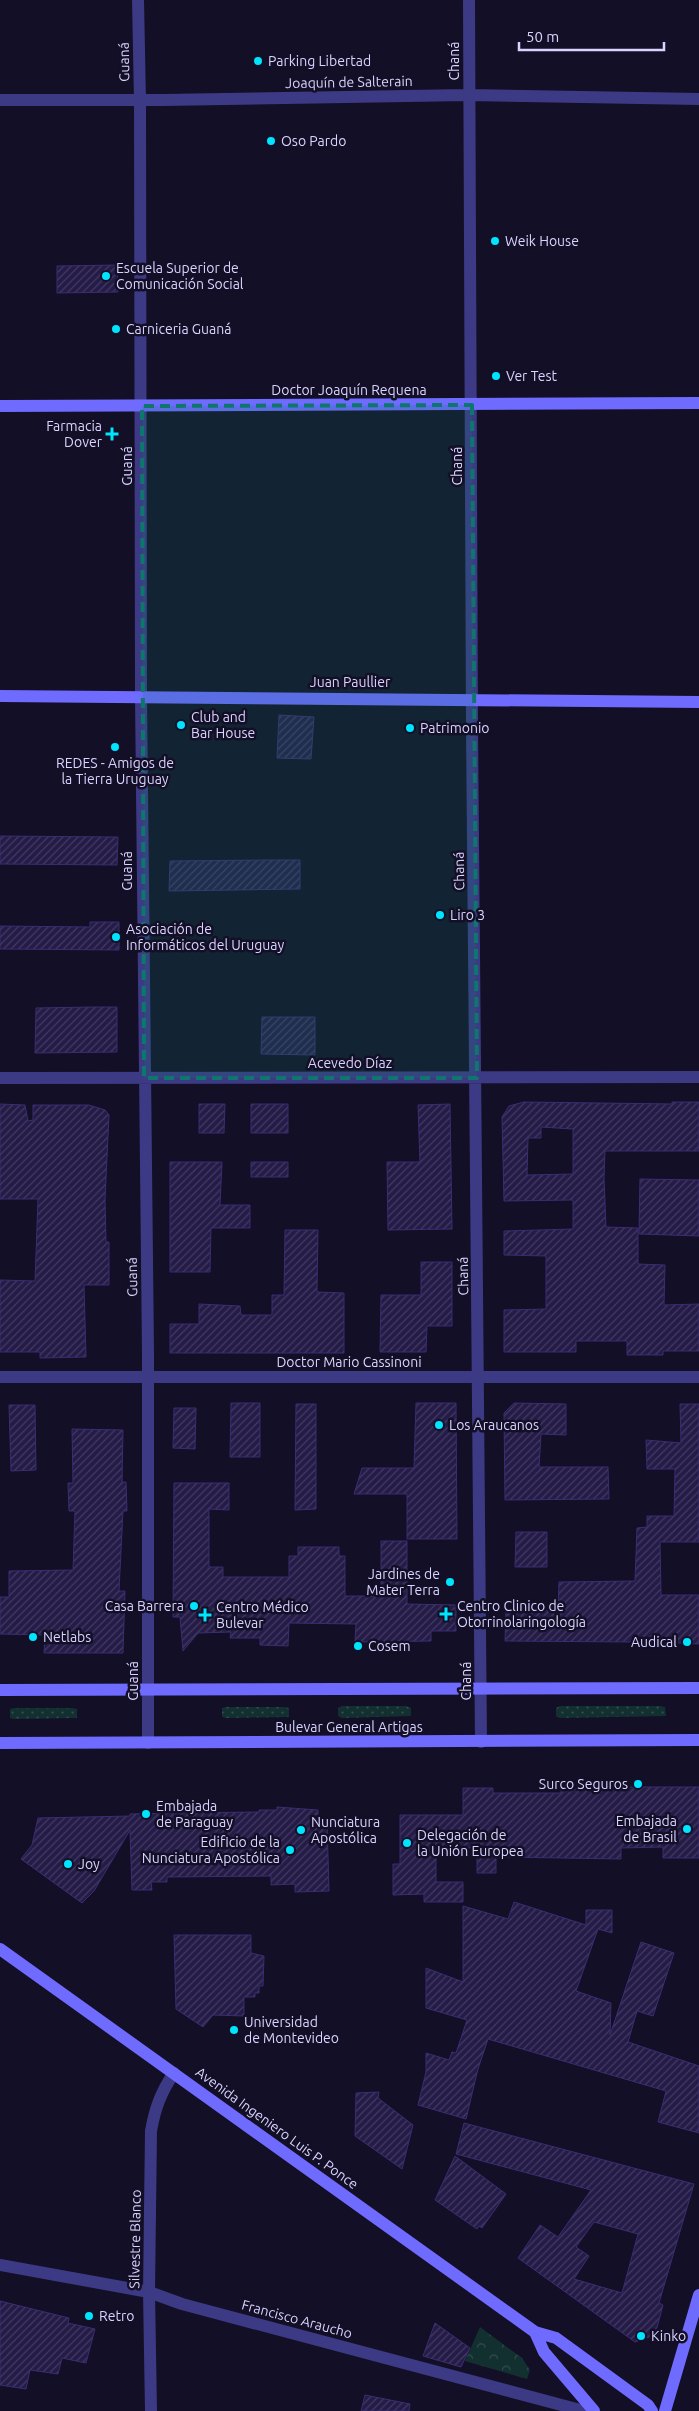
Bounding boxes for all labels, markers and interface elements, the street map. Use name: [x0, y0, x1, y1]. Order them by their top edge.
scale bar: [519, 20, 664, 52]
text: 50 m: [526, 28, 559, 45]
street label: Guaná: [116, 42, 132, 82]
street label: Chaná: [446, 42, 462, 80]
place label: Parking Libertad: [268, 53, 371, 69]
marker: Parking Libertad: [252, 55, 264, 67]
street label: Joaquín de Salterain: [285, 73, 413, 91]
place label: Oso Pardo: [281, 133, 346, 149]
marker: Oso Pardo: [265, 135, 277, 147]
place label: Weik House: [505, 233, 579, 249]
marker: Weik House: [489, 235, 501, 247]
place label: Escuela Superior de Comunicación Social: [116, 260, 244, 292]
marker: Escuela Superior de Comunicación Social: [100, 270, 112, 282]
place label: Carniceria Guaná: [126, 321, 231, 337]
marker: Carniceria Guaná: [110, 323, 122, 335]
place label: Ver Test: [506, 368, 558, 384]
marker: Ver Test: [490, 370, 502, 382]
street label: Doctor Joaquín Requena: [271, 382, 427, 398]
place label: Farmacia Dover: [46, 418, 103, 450]
marker: Farmacia Dover: [106, 428, 118, 440]
street label: Guaná: [119, 446, 135, 486]
street label: Chaná: [449, 447, 465, 485]
street label: Juan Paullier: [310, 674, 391, 690]
place label: Club and Bar House: [191, 709, 255, 741]
marker: Club and Bar House: [175, 719, 187, 731]
place label: Patrimonio: [420, 720, 490, 736]
marker: Patrimonio: [404, 722, 416, 734]
marker: REDES - Amigos de la Tierra Uruguay: [109, 741, 121, 753]
place label: REDES - Amigos de la Tierra Uruguay: [56, 755, 174, 787]
street label: Guaná: [119, 851, 135, 891]
street label: Chaná: [451, 851, 467, 891]
place label: Liro 3: [450, 907, 485, 923]
marker: Liro 3: [434, 909, 446, 921]
place label: Asociación de Informáticos del Uruguay: [126, 921, 284, 953]
marker: Asociación de Informáticos del Uruguay: [110, 931, 122, 943]
street label: Acevedo Díaz: [308, 1055, 392, 1071]
street label: Chaná: [455, 1256, 471, 1296]
street label: Guaná: [124, 1257, 140, 1297]
street label: Doctor Mario Cassinoni: [276, 1354, 422, 1370]
place label: Los Araucanos: [449, 1417, 539, 1433]
marker: Los Araucanos: [433, 1419, 445, 1431]
place label: Jardines de Mater Terra: [366, 1566, 440, 1598]
marker: Jardines de Mater Terra: [444, 1576, 456, 1588]
place label: Casa Barrera: [105, 1598, 184, 1614]
place label: Centro Clinico de Otorrinolaringología: [457, 1598, 586, 1630]
place label: Centro Médico Bulevar: [216, 1599, 309, 1631]
marker: Casa Barrera: [188, 1600, 200, 1612]
marker: Centro Clinico de Otorrinolaringología: [439, 1607, 453, 1621]
marker: Centro Médico Bulevar: [198, 1608, 212, 1622]
place label: Netlabs: [43, 1629, 91, 1645]
marker: Netlabs: [27, 1631, 39, 1643]
place label: Audical: [631, 1634, 677, 1650]
marker: Audical: [681, 1636, 693, 1648]
place label: Cosem: [368, 1638, 411, 1654]
marker: Cosem: [352, 1640, 364, 1652]
street label: Guaná: [125, 1661, 141, 1701]
street label: Chaná: [458, 1662, 474, 1700]
street label: Bulevar General Artigas: [275, 1719, 423, 1735]
place label: Surco Seguros: [539, 1776, 628, 1792]
marker: Surco Seguros: [632, 1778, 644, 1790]
place label: Embajada de Paraguay: [156, 1798, 233, 1830]
marker: Embajada de Paraguay: [140, 1808, 152, 1820]
place label: Embajada de Brasil: [616, 1813, 677, 1845]
place label: Nunciatura Apostólica: [311, 1814, 380, 1846]
marker: Embajada de Brasil: [681, 1823, 693, 1835]
marker: Nunciatura Apostólica: [295, 1824, 307, 1836]
place label: Delegación de la Unión Europea: [417, 1827, 524, 1859]
place label: Edificio de la Nunciatura Apostólica: [142, 1834, 280, 1866]
marker: Delegación de la Unión Europea: [401, 1837, 413, 1849]
marker: Edificio de la Nunciatura Apostólica: [284, 1844, 296, 1856]
place label: Joy: [78, 1856, 100, 1872]
marker: Joy: [62, 1858, 74, 1870]
place label: Universidad de Montevideo: [244, 2014, 339, 2046]
marker: Universidad de Montevideo: [228, 2024, 240, 2036]
street label: Avenida Ingeniero Luis P. Ponce: [193, 2064, 361, 2192]
street label: Silvestre Blanco: [126, 2189, 144, 2289]
street label: Francisco Araucho: [240, 2297, 354, 2341]
place label: Retro: [99, 2308, 134, 2324]
marker: Retro: [83, 2310, 95, 2322]
place label: Kinko: [651, 2328, 686, 2344]
marker: Kinko: [635, 2330, 647, 2342]

